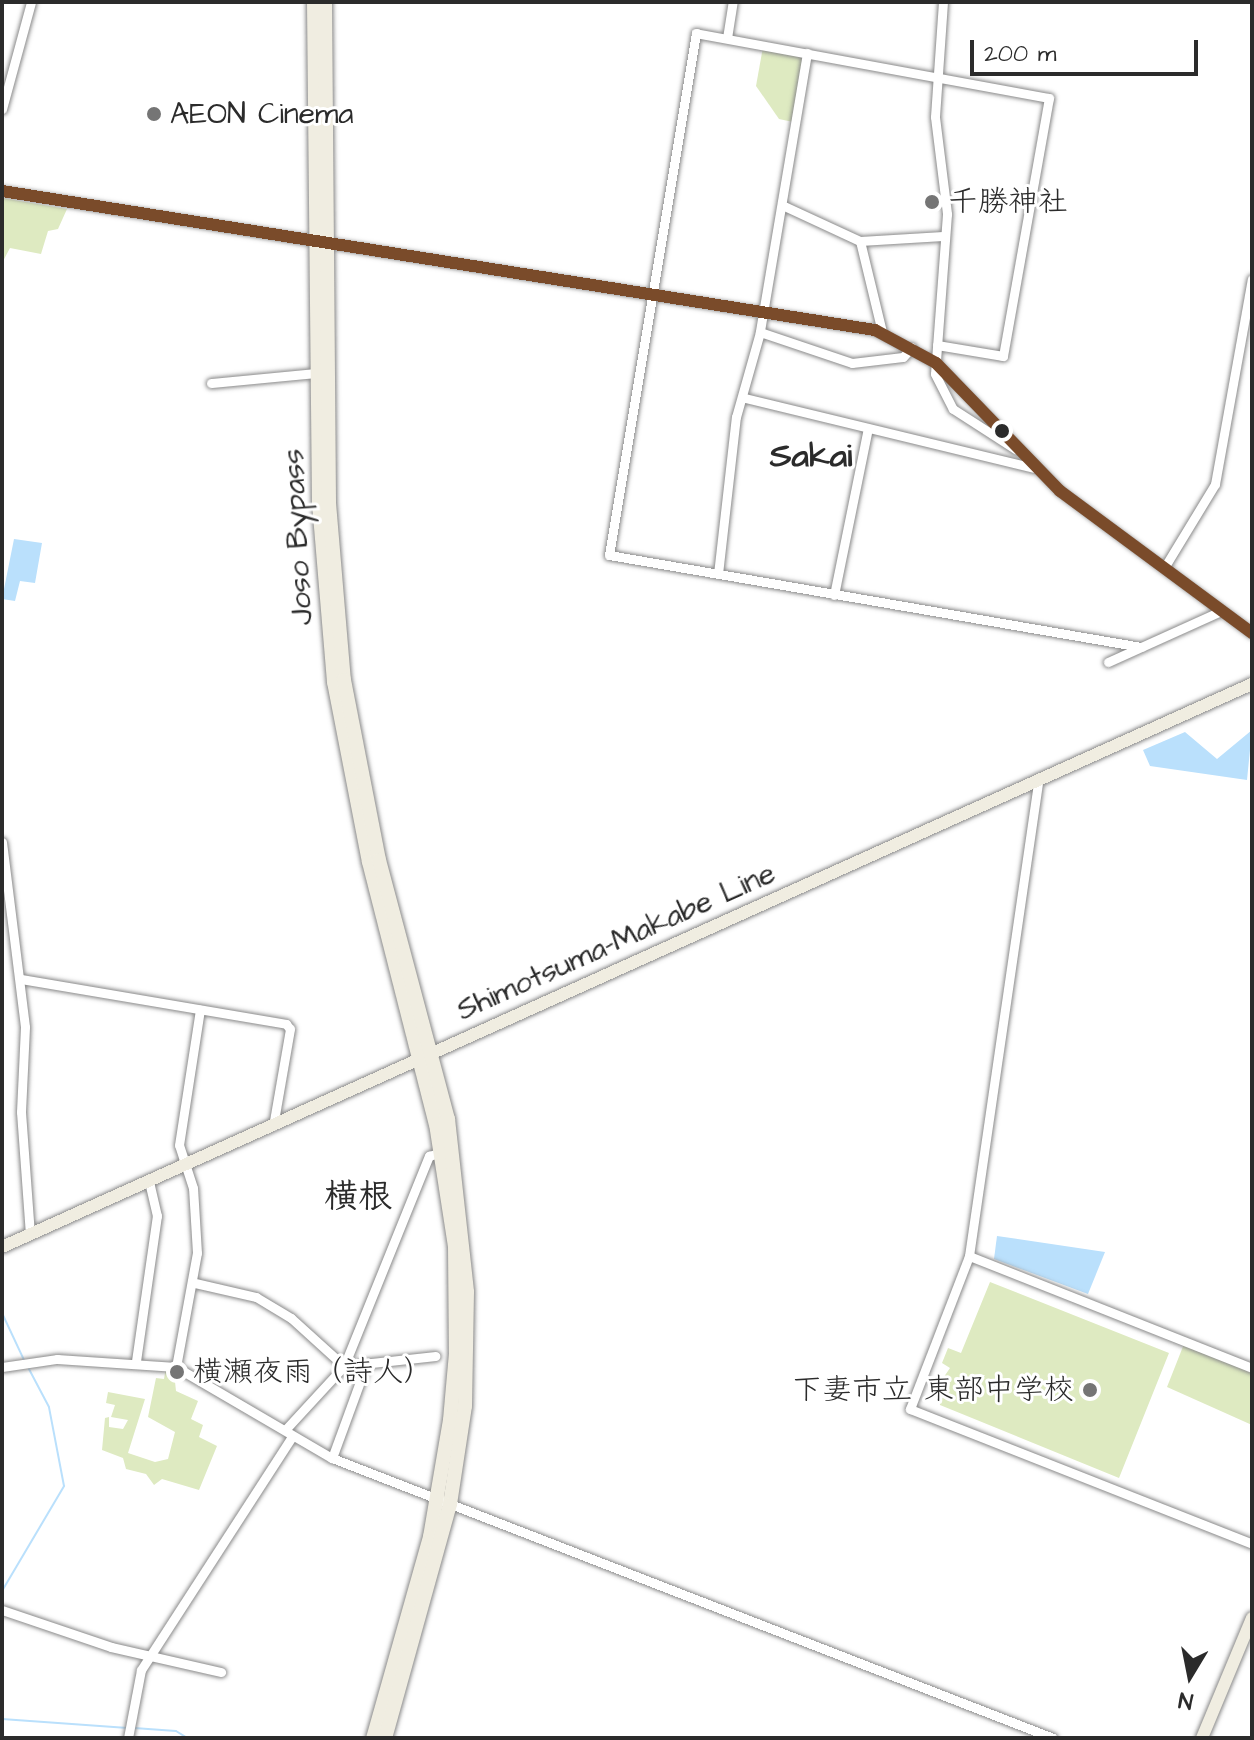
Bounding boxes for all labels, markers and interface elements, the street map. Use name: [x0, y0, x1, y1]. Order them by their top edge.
scale bar: [974, 24, 1202, 74]
text: 200 m: [984, 37, 1056, 71]
place label: AEON Cinema: [170, 96, 354, 132]
marker: AEON Cinema: [145, 105, 163, 123]
place label: 千勝神社: [948, 184, 1068, 220]
marker: 千勝神社: [923, 193, 941, 211]
unlabelled marker: [994, 423, 1010, 439]
district label: Sakai: [770, 437, 852, 477]
street label: Joso Bypass: [275, 448, 321, 626]
street label: Shimotsuma-Makabe Line: [451, 855, 781, 1029]
district label: 横根: [324, 1178, 392, 1218]
place label: 横瀬夜雨（詩人）: [193, 1354, 433, 1390]
marker: 横瀬夜雨（詩人）: [168, 1363, 186, 1381]
place label: 下妻市立 東部中学校: [792, 1372, 1074, 1408]
marker: 下妻市立 東部中学校: [1081, 1381, 1099, 1399]
north arrow: [1150, 1636, 1230, 1716]
text: N: [1176, 1684, 1195, 1717]

